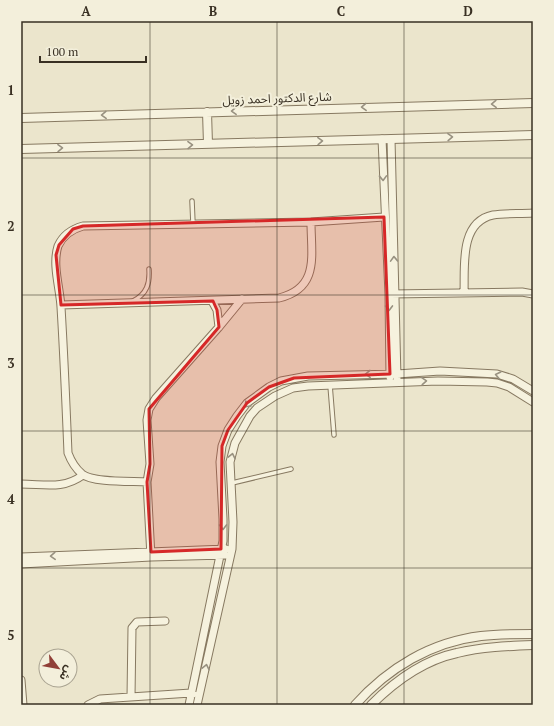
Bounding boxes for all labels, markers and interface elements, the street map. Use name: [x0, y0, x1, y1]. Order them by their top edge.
text: A: [81, 2, 91, 20]
text: B: [209, 2, 217, 20]
text: C: [337, 2, 345, 20]
text: D: [463, 2, 473, 20]
scale bar: [40, 38, 146, 64]
text: 100 m: [46, 44, 79, 59]
text: 1: [7, 81, 15, 99]
street label: شارع الدكتور احمد زويل: [222, 89, 332, 109]
one-way arrow: [491, 99, 497, 108]
one-way arrow: [361, 103, 367, 111]
one-way arrow: [231, 107, 237, 115]
one-way arrow: [101, 111, 107, 120]
one-way arrow: [447, 133, 453, 142]
one-way arrow: [317, 137, 323, 145]
one-way arrow: [187, 141, 193, 149]
one-way arrow: [57, 144, 63, 152]
one-way arrow: [379, 175, 387, 181]
text: 2: [7, 217, 15, 235]
one-way arrow: [390, 256, 399, 262]
one-way arrow: [385, 305, 393, 311]
text: 3: [7, 354, 15, 372]
one-way arrow: [365, 370, 371, 378]
one-way arrow: [495, 371, 501, 379]
one-way arrow: [421, 377, 427, 386]
one-way arrow: [244, 400, 251, 408]
one-way arrow: [227, 453, 235, 459]
text: 4: [7, 490, 15, 508]
one-way arrow: [219, 524, 227, 530]
one-way arrow: [50, 552, 56, 560]
text: 5: [7, 626, 15, 644]
north arrow: [38, 648, 78, 688]
text: ش: [57, 663, 76, 683]
one-way arrow: [201, 664, 209, 670]

